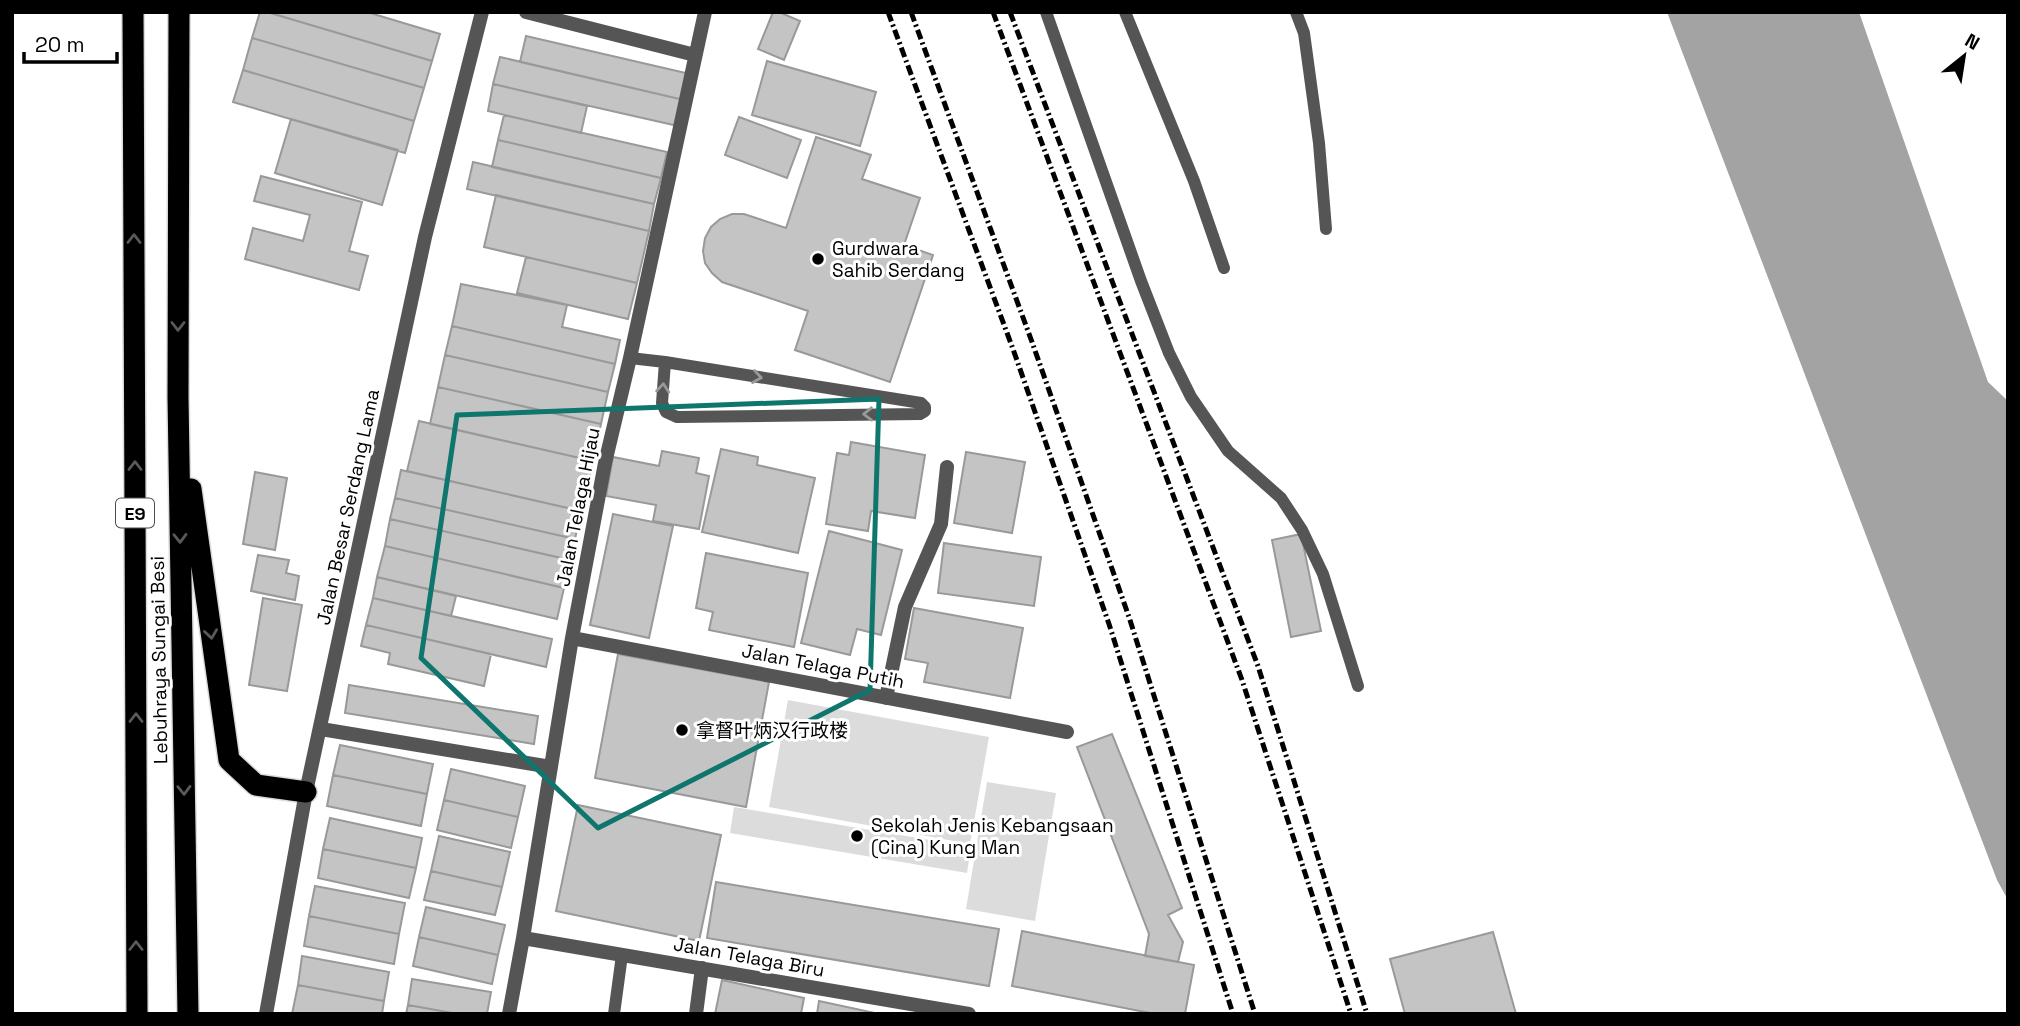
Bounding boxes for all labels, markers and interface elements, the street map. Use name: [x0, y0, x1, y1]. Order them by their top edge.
scale bar: [24, 21, 117, 65]
north arrow: [1929, 21, 1999, 91]
text: N: [1960, 28, 1984, 56]
text: 20 m: [35, 31, 85, 58]
one-way arrow: [126, 233, 142, 243]
place label: Gurdwara Sahib Serdang: [832, 236, 965, 283]
marker: Gurdwara Sahib Serdang: [810, 251, 826, 267]
one-way arrow: [170, 322, 186, 332]
one-way arrow: [751, 369, 763, 384]
one-way arrow: [655, 382, 670, 393]
street label: Jalan Besar Serdang Lama: [311, 387, 385, 627]
one-way arrow: [862, 407, 873, 422]
street label: Jalan Telaga Hijau: [550, 425, 606, 589]
one-way arrow: [127, 460, 143, 471]
road number: E9: [116, 499, 154, 528]
one-way arrow: [172, 534, 188, 544]
street label: Lebuhraya Sungai Besi: [145, 556, 173, 764]
one-way arrow: [203, 628, 218, 640]
street label: Jalan Telaga Putih: [739, 638, 907, 694]
one-way arrow: [128, 712, 144, 723]
place label: 拿督叶炳汉行政楼: [696, 718, 848, 743]
marker: 拿督叶炳汉行政楼: [674, 722, 690, 738]
one-way arrow: [176, 786, 192, 796]
place label: Sekolah Jenis Kebangsaan (Cina) Kung Man: [871, 813, 1114, 860]
marker: Sekolah Jenis Kebangsaan (Cina) Kung Man: [849, 828, 865, 844]
street label: Jalan Telaga Biru: [671, 931, 827, 983]
one-way arrow: [128, 940, 144, 950]

